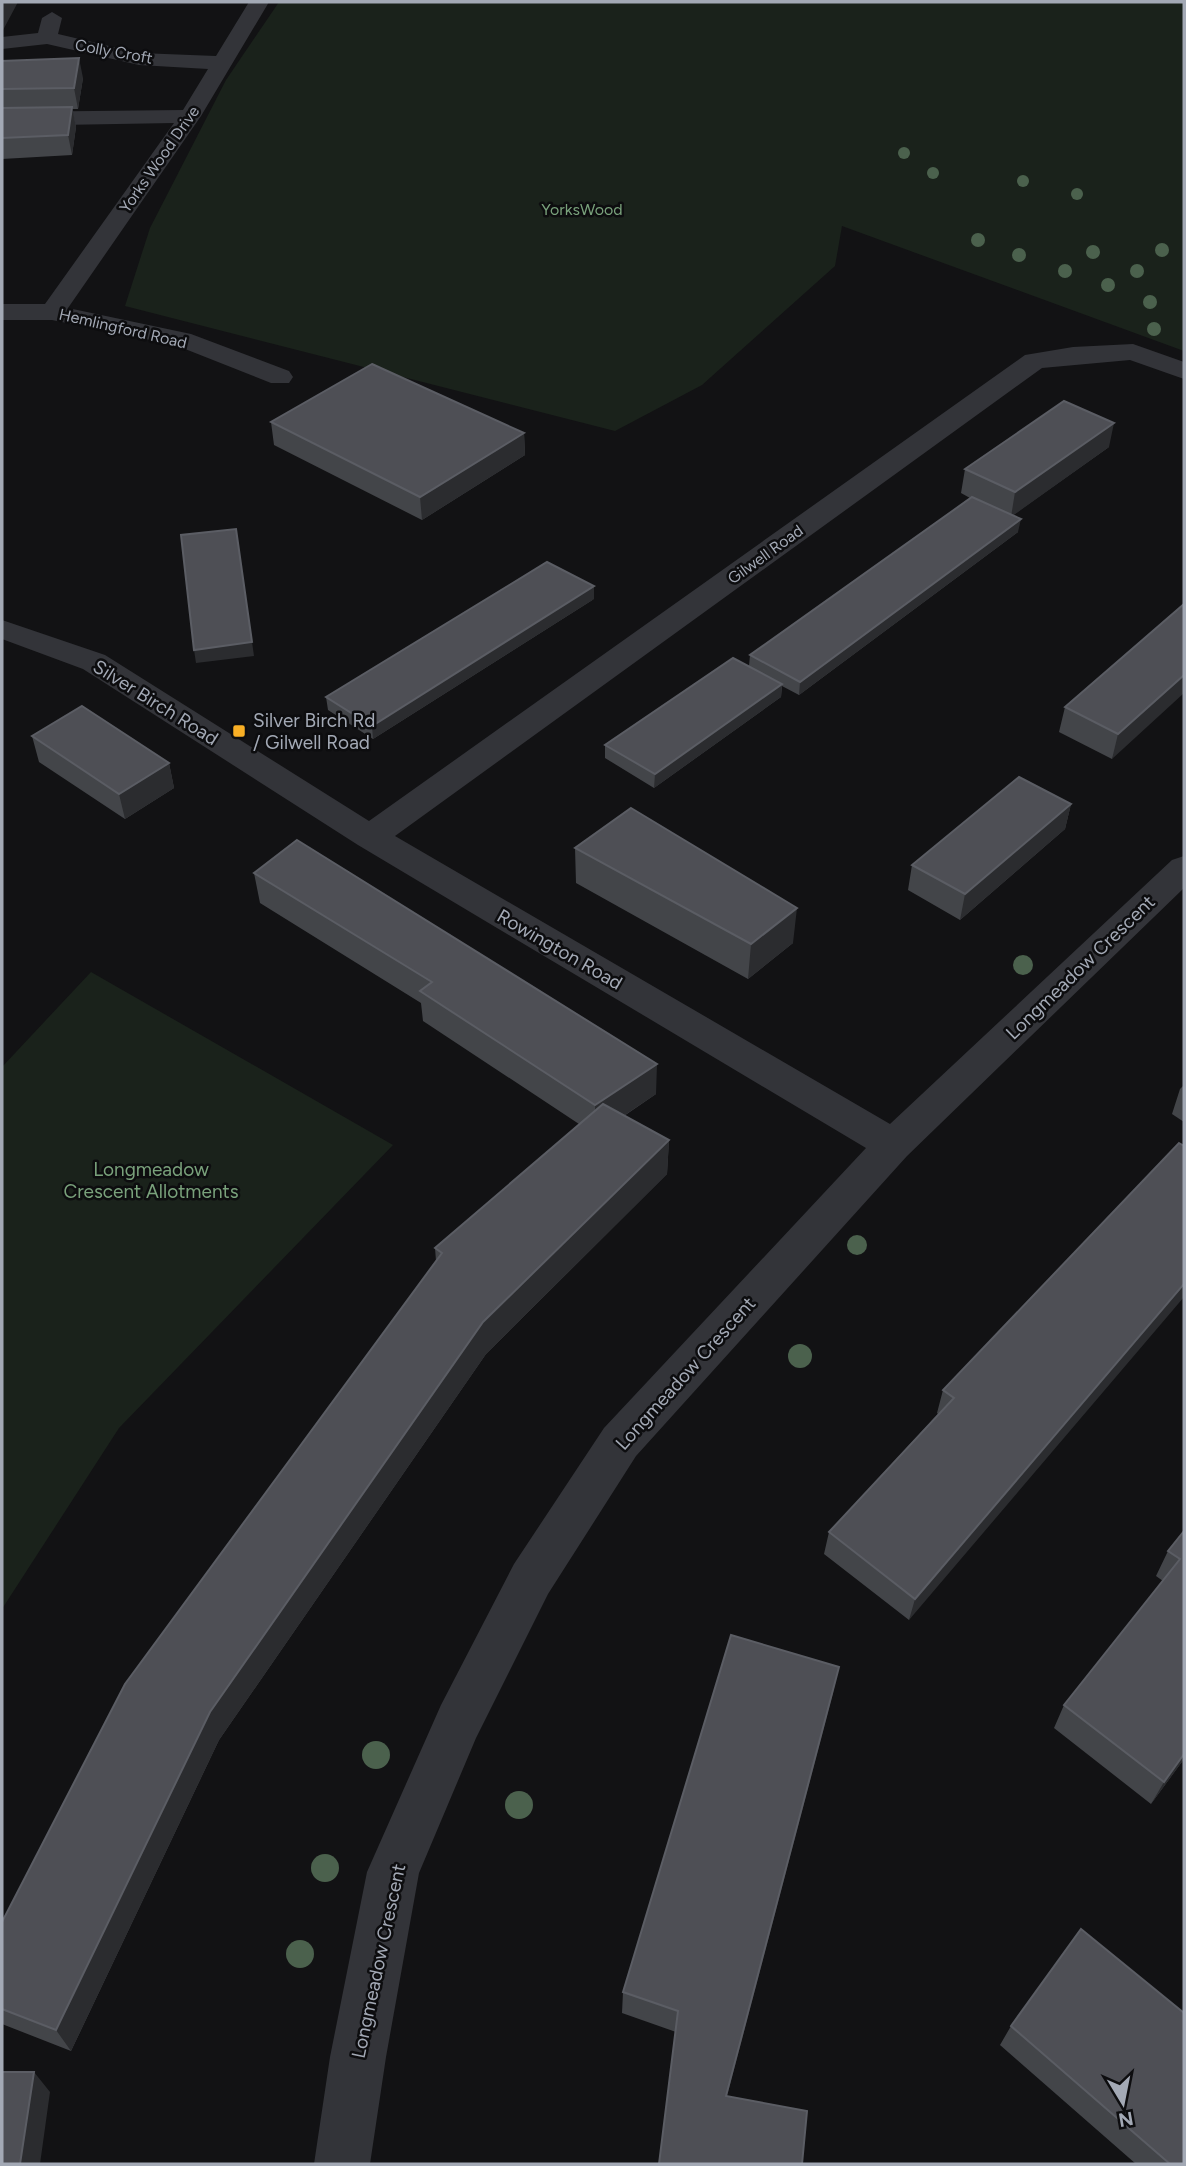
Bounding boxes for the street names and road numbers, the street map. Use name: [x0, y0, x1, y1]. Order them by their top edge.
street label: Colly Croft: [74, 35, 154, 68]
street label: Yorks Wood Drive: [115, 102, 204, 216]
street label: Hemlingford Road: [57, 305, 189, 352]
street label: Gilwell Road: [724, 521, 807, 588]
street label: Silver Birch Road: [89, 655, 223, 750]
street label: Longmeadow Crescent: [1001, 890, 1160, 1044]
street label: Rowington Road: [493, 904, 627, 995]
street label: Longmeadow Crescent: [611, 1292, 760, 1455]
street label: Longmeadow Crescent: [347, 1862, 410, 2060]

